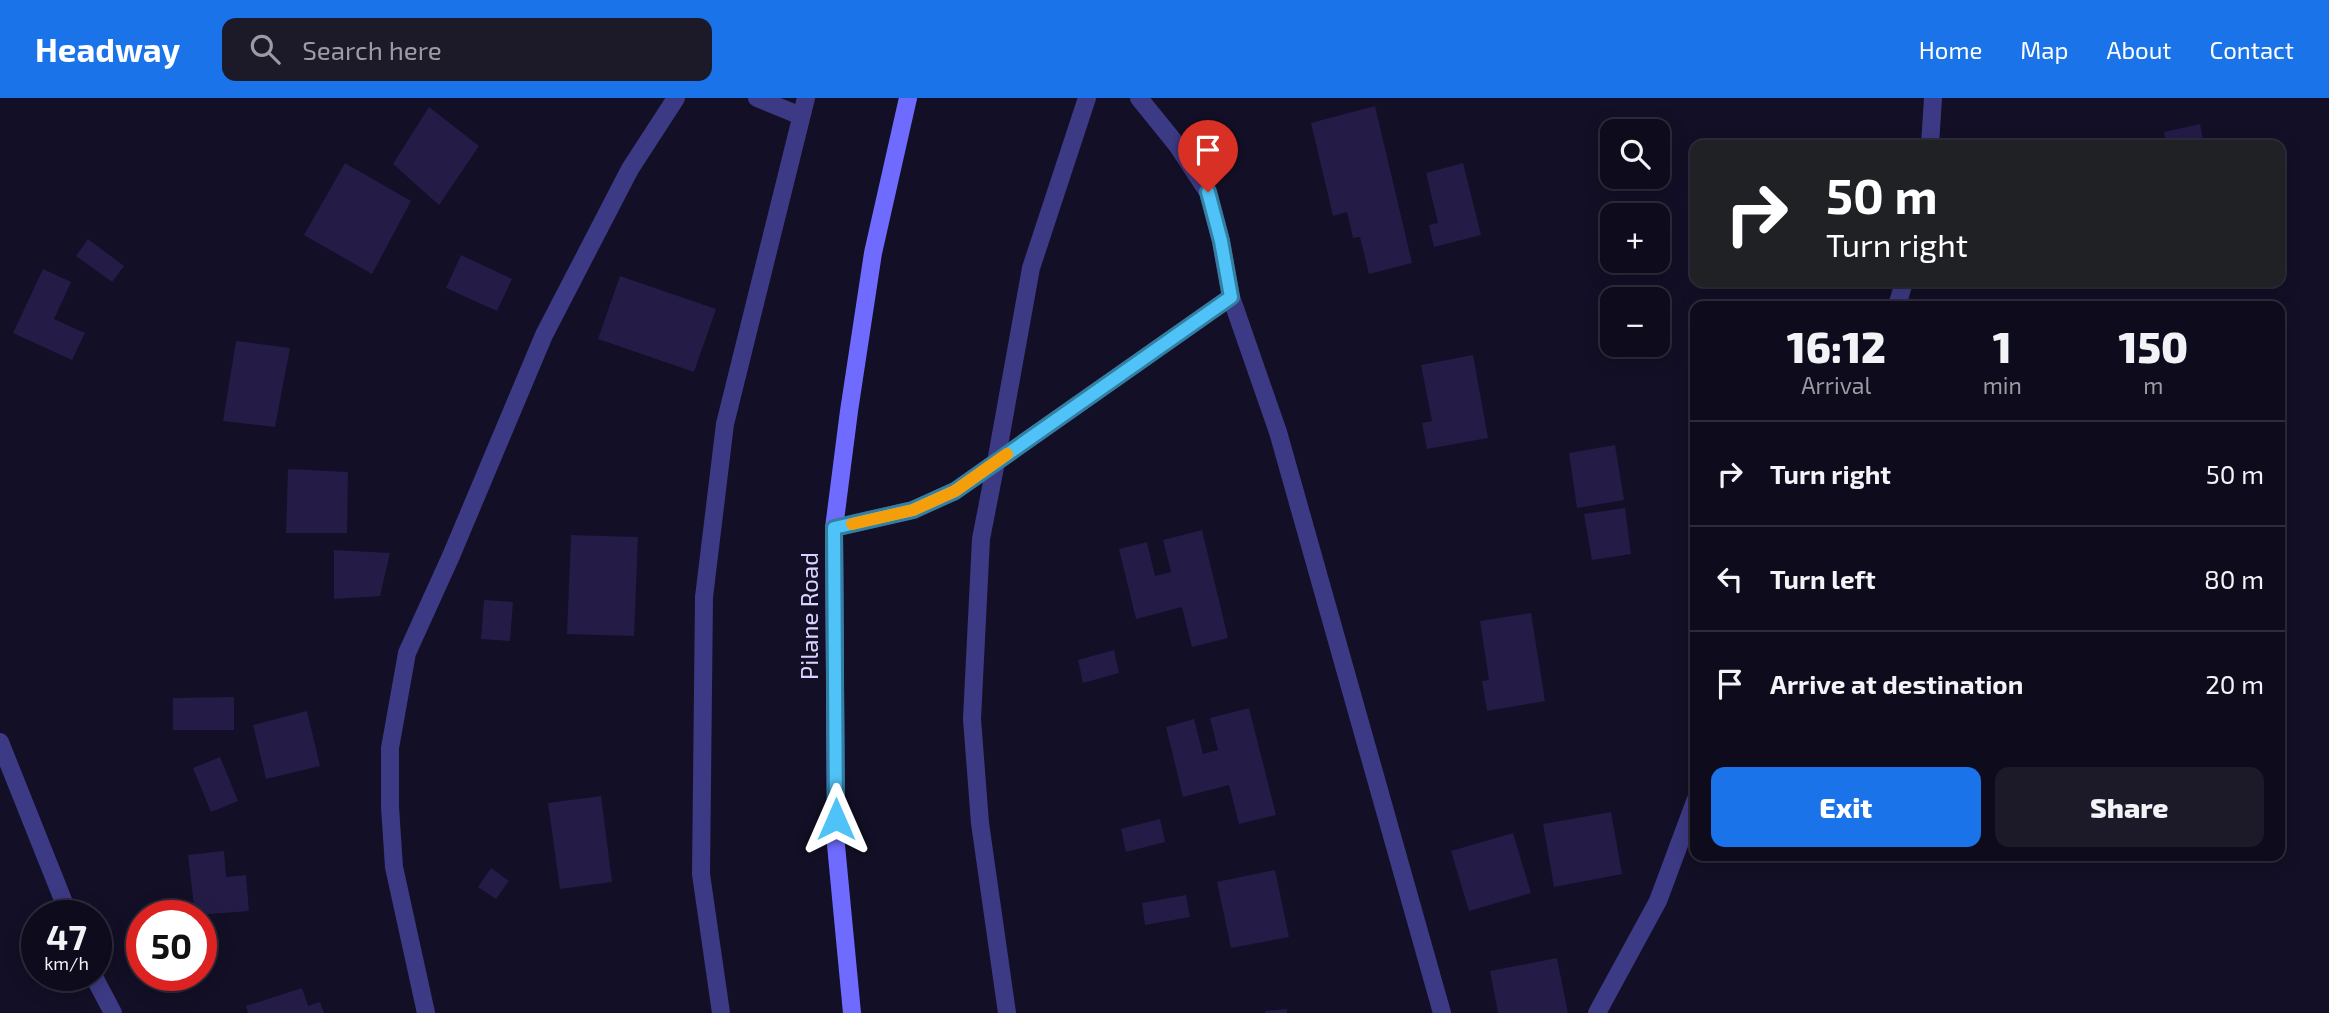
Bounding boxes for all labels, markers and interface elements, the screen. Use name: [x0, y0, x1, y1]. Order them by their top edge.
search box: [222, 18, 712, 81]
text: Headway: [35, 29, 180, 69]
icon: search: [246, 30, 284, 68]
text: Search here: [302, 34, 442, 65]
text: Home: [1919, 35, 1982, 64]
text: Map: [2020, 35, 2068, 64]
text: About: [2106, 35, 2172, 64]
text: Contact: [2210, 35, 2294, 64]
map controls: [1600, 119, 1670, 357]
button: search: [1600, 119, 1670, 189]
pin: [1178, 120, 1238, 192]
icon: arrive: [1189, 131, 1227, 169]
text: 50 m: [1826, 165, 1938, 224]
icon: right: [1711, 168, 1802, 259]
button: +: [1600, 203, 1670, 273]
text: Turn right: [1826, 225, 1968, 263]
button: −: [1600, 287, 1670, 357]
text: 16:12: [1787, 321, 1886, 371]
text: 1: [1993, 321, 2012, 371]
text: 150: [2119, 321, 2188, 371]
text: Arrival: [1801, 371, 1871, 399]
text: min: [1983, 371, 2022, 399]
text: m: [2143, 371, 2163, 399]
icon: right: [1711, 455, 1749, 493]
text: Turn right: [1770, 458, 1891, 489]
text: 50 m: [2206, 458, 2264, 489]
street label: Pilane Road: [794, 552, 823, 680]
icon: left: [1711, 560, 1749, 598]
text: Turn left: [1770, 563, 1876, 594]
text: 80 m: [2204, 563, 2264, 594]
icon: arrive: [1711, 665, 1749, 703]
text: Arrive at destination: [1770, 668, 2023, 699]
text: 20 m: [2205, 668, 2264, 699]
button: Exit: [1711, 767, 1981, 847]
button: Share: [1995, 767, 2264, 847]
position arrow: [799, 782, 873, 856]
speed limit sign: 50: [126, 900, 217, 991]
text: 47: [46, 915, 87, 957]
text: km/h: [44, 952, 89, 974]

